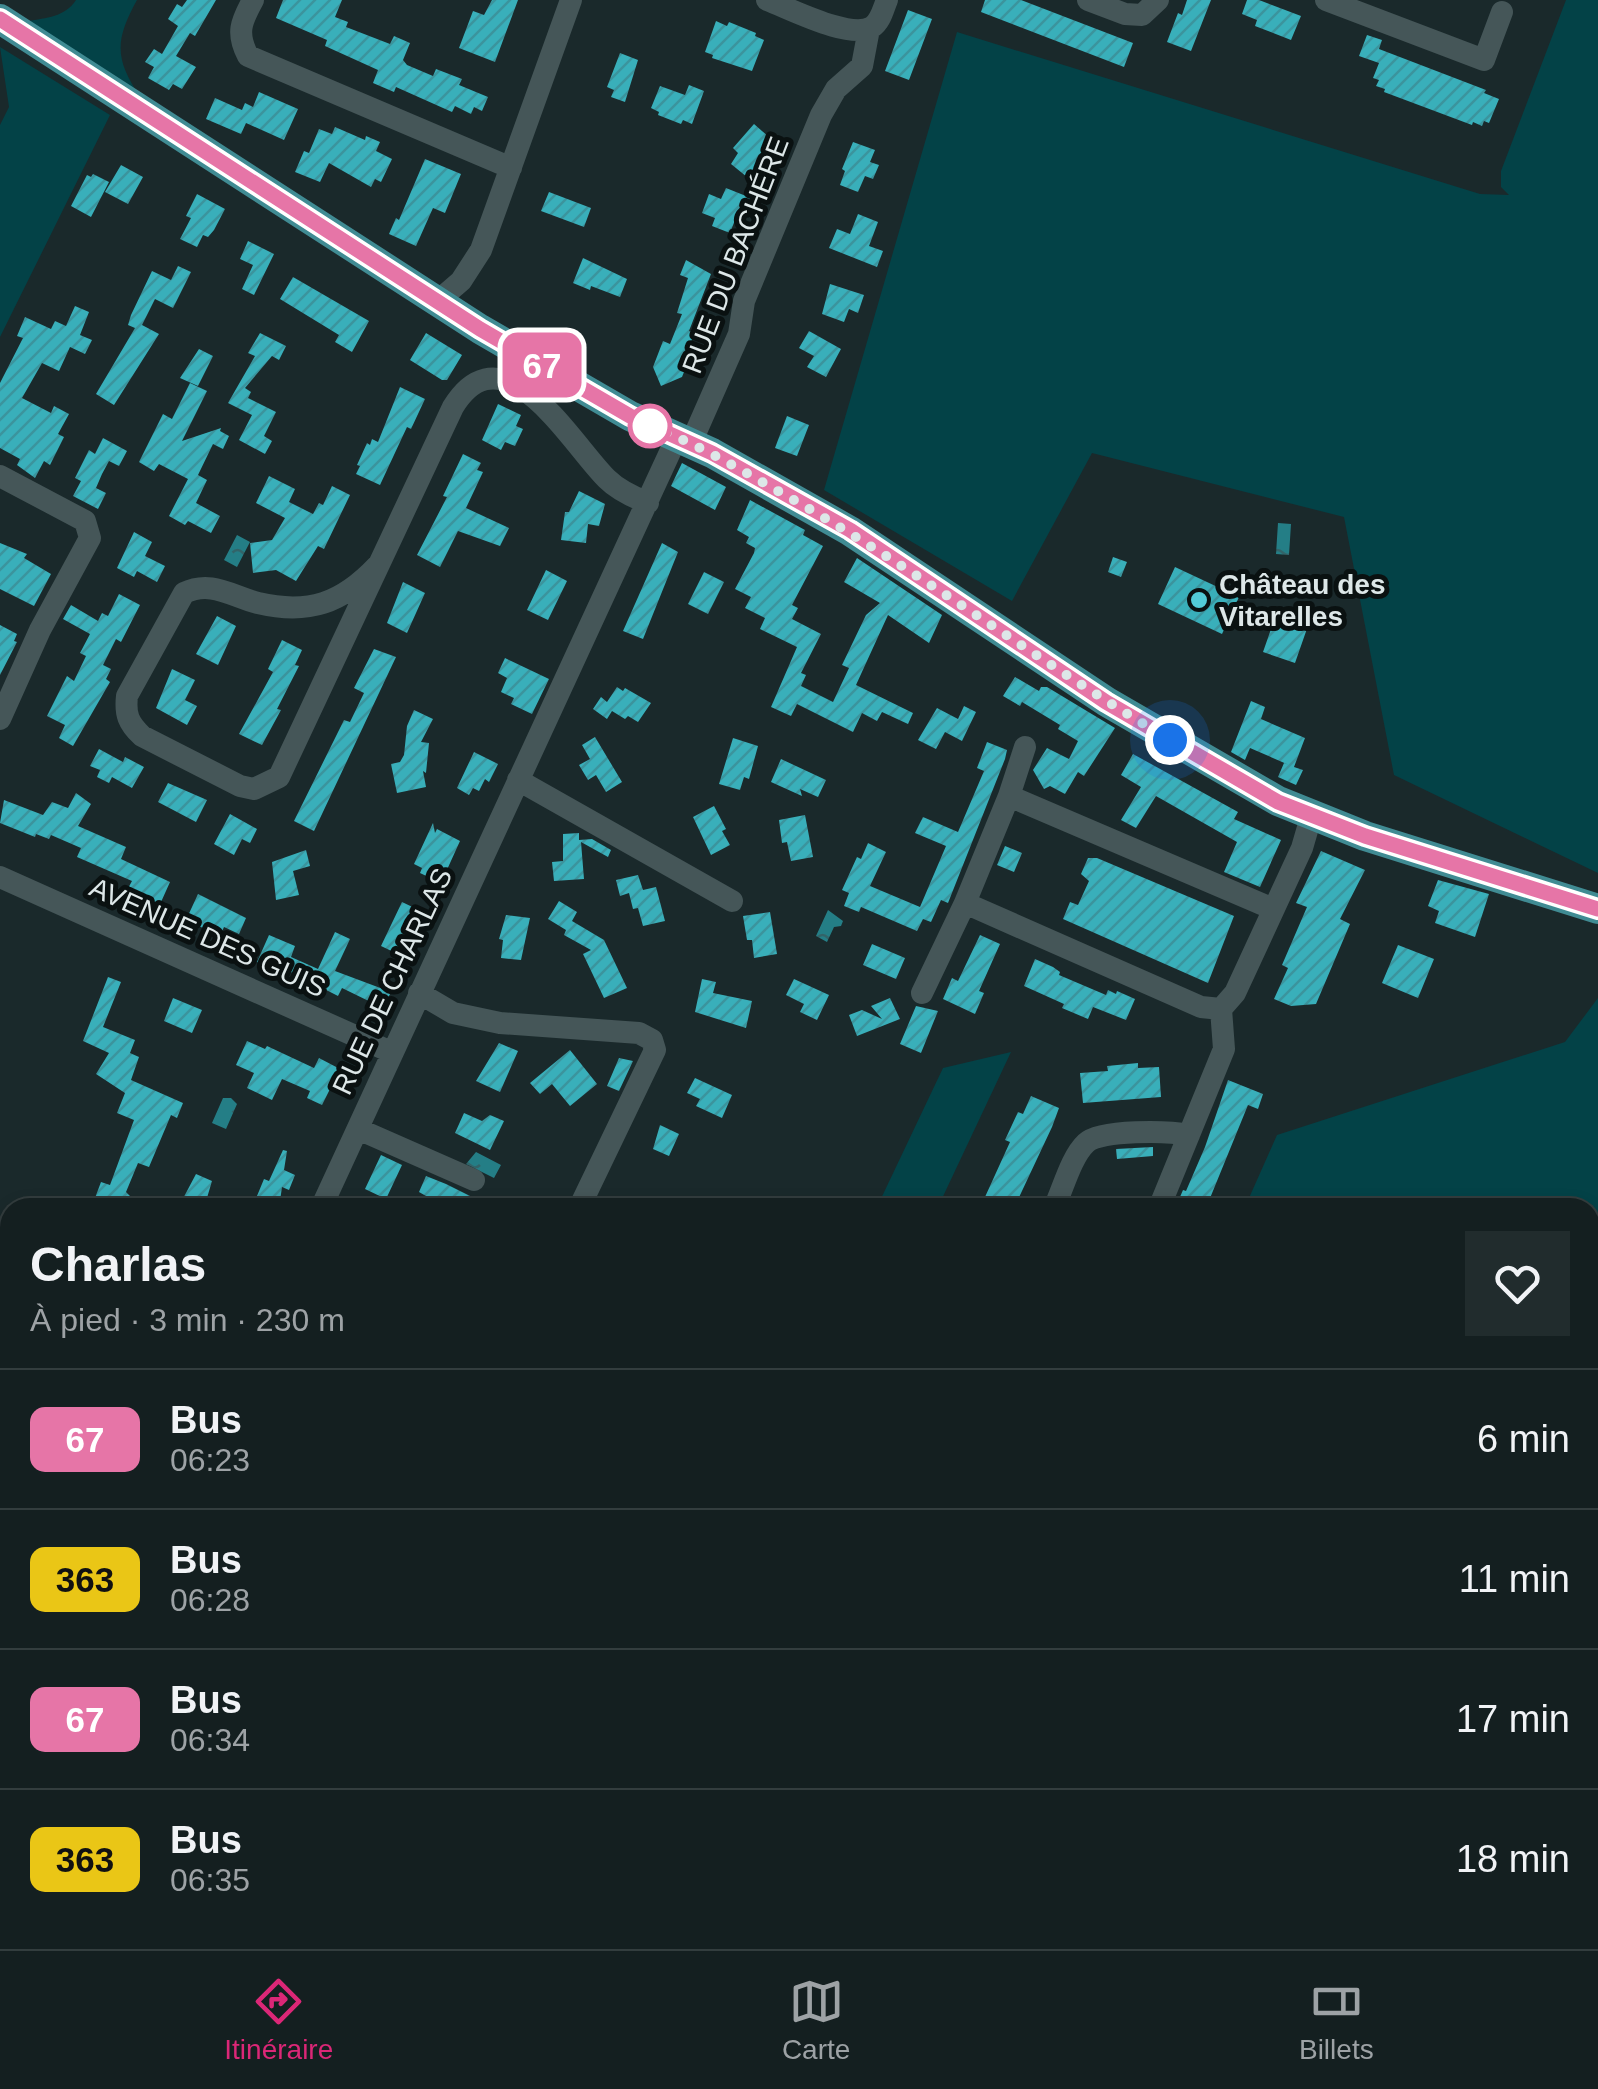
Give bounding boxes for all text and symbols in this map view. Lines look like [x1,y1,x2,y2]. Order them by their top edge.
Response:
street label: RUE DU BACHÉRE [676,133,795,378]
line badge: 67 [497,332,587,398]
text: 67 [523,346,561,385]
unlabelled marker [629,405,671,447]
place label: Château des Vitarelles [1219,569,1386,632]
marker: Château des Vitarelles [1188,589,1210,611]
your location [1145,715,1195,765]
street label: RUE DE CHARLAS [326,863,458,1099]
street label: AVENUE DES GUIS [85,872,330,1003]
button: heart [1465,1231,1570,1336]
text: Charlas [30,1238,206,1291]
text: À pied · 3 min · 230 m [30,1302,345,1338]
text: Bus [170,1399,242,1441]
text: 6 min [1477,1418,1570,1460]
text: 67 [66,1420,104,1459]
text: 06:23 [170,1442,250,1478]
text: Bus [170,1539,242,1581]
text: 11 min [1459,1558,1570,1600]
text: 363 [56,1560,114,1599]
text: 06:28 [170,1582,250,1618]
text: Bus [170,1679,242,1721]
text: 17 min [1456,1698,1570,1740]
text: 67 [66,1700,104,1739]
text: 06:34 [170,1722,250,1758]
text: Bus [170,1819,242,1861]
text: 18 min [1456,1838,1570,1880]
text: 363 [56,1840,114,1879]
text: 06:35 [170,1862,250,1898]
tab: Itinéraire [224,1974,333,2066]
tab: Carte [782,1974,850,2066]
tab: Billets [1299,1974,1374,2066]

